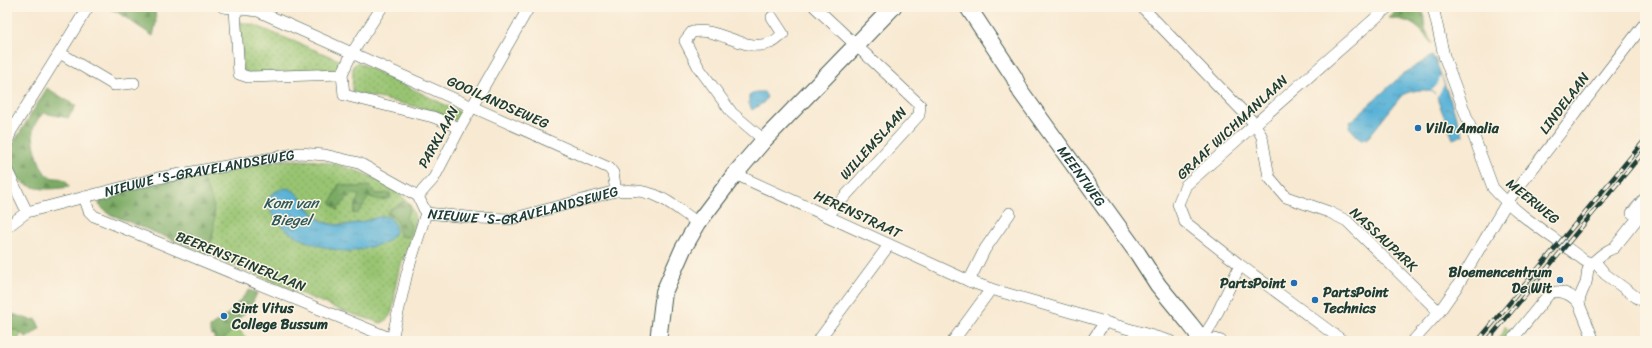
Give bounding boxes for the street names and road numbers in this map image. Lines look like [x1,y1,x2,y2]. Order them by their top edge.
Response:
street label: LINDELAAN [1533,67,1596,140]
street label: GRAAF WICHMANLAAN [1171,68,1294,186]
street label: GOOILANDSEWEG [443,69,553,136]
street label: PARKLAAN [411,101,466,173]
street label: WILLEMSLAAN [833,101,914,186]
street label: MEENTWEG [1050,140,1112,213]
street label: NIEUWE 'S-GRAVELANDSEWEG [101,142,297,204]
street label: MEERWEG [1500,172,1565,231]
street label: NIEUWE 'S-GRAVELANDSEWEG [427,179,622,232]
street label: HERENSTRAAT [810,183,907,246]
street label: NASSAUPARK [1344,201,1424,278]
street label: BEERENSTEINERLAAN [172,224,310,299]

